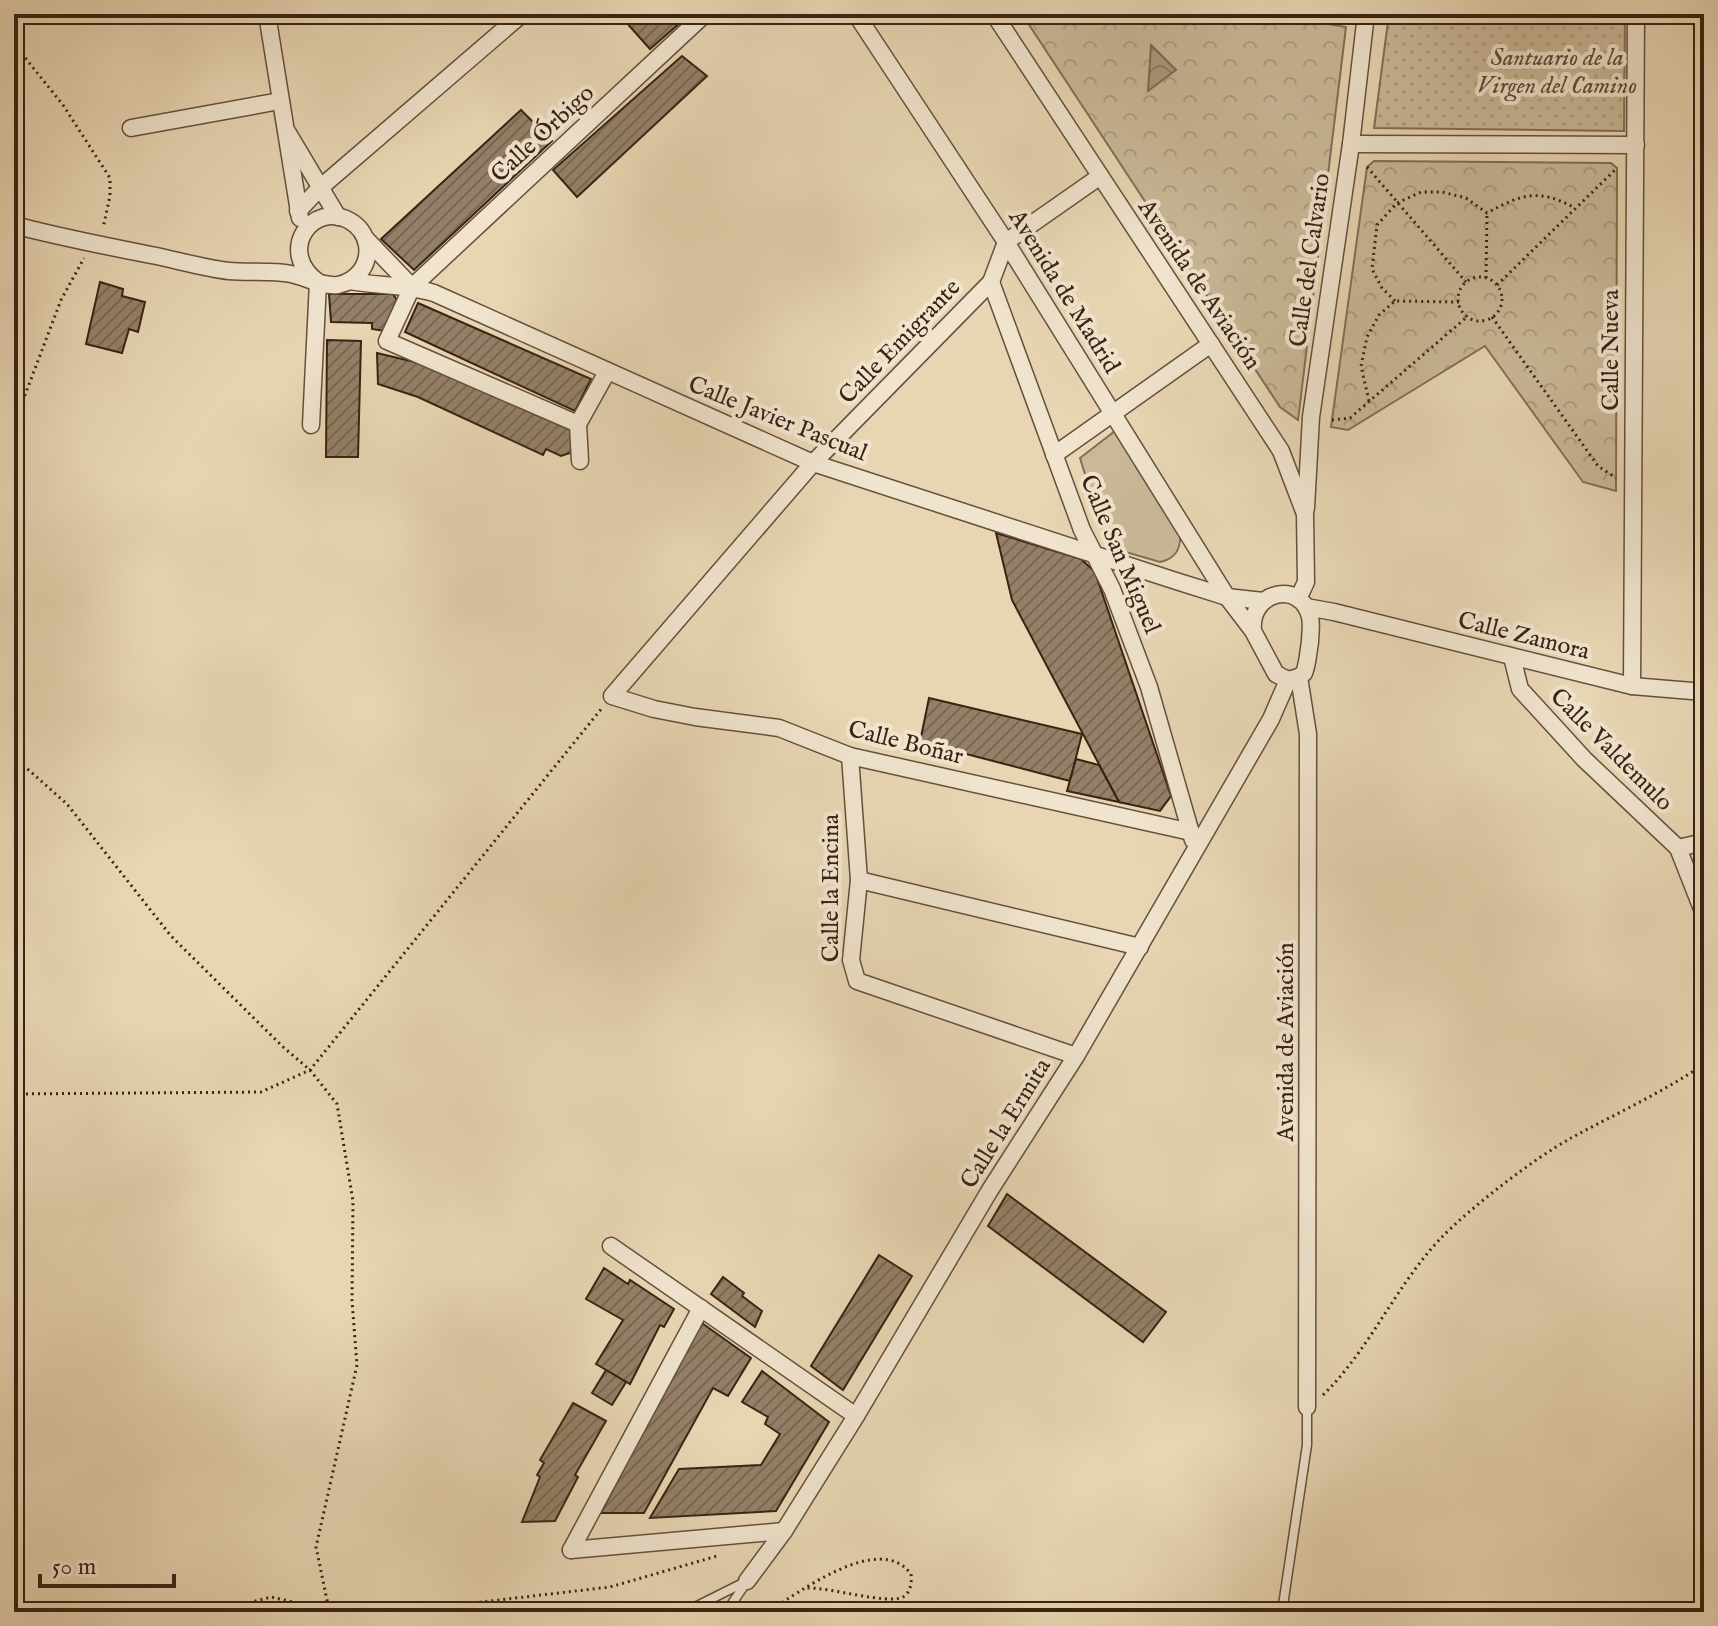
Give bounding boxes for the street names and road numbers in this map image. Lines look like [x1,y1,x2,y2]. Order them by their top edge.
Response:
street label: Calle Órbigo [485,78,601,190]
street label: Calle del Calvario [1283,171,1338,349]
street label: Avenida de Aviación [1130,193,1267,376]
street label: Avenida de Madrid [1000,203,1127,380]
street label: Calle Emigrante [832,273,968,411]
street label: Calle Nueva [1596,289,1627,411]
street label: Calle Javier Pascual [683,369,872,470]
street label: Calle San Miguel [1072,470,1167,639]
street label: Calle Zamora [1455,605,1593,668]
street label: Calle Valdemulo [1543,682,1679,818]
street label: Calle Boñar [845,714,967,773]
street label: Calle la Encina [816,813,847,962]
street label: Avenida de Aviación [1271,942,1302,1143]
street label: Calle la Ermita [954,1052,1059,1195]

